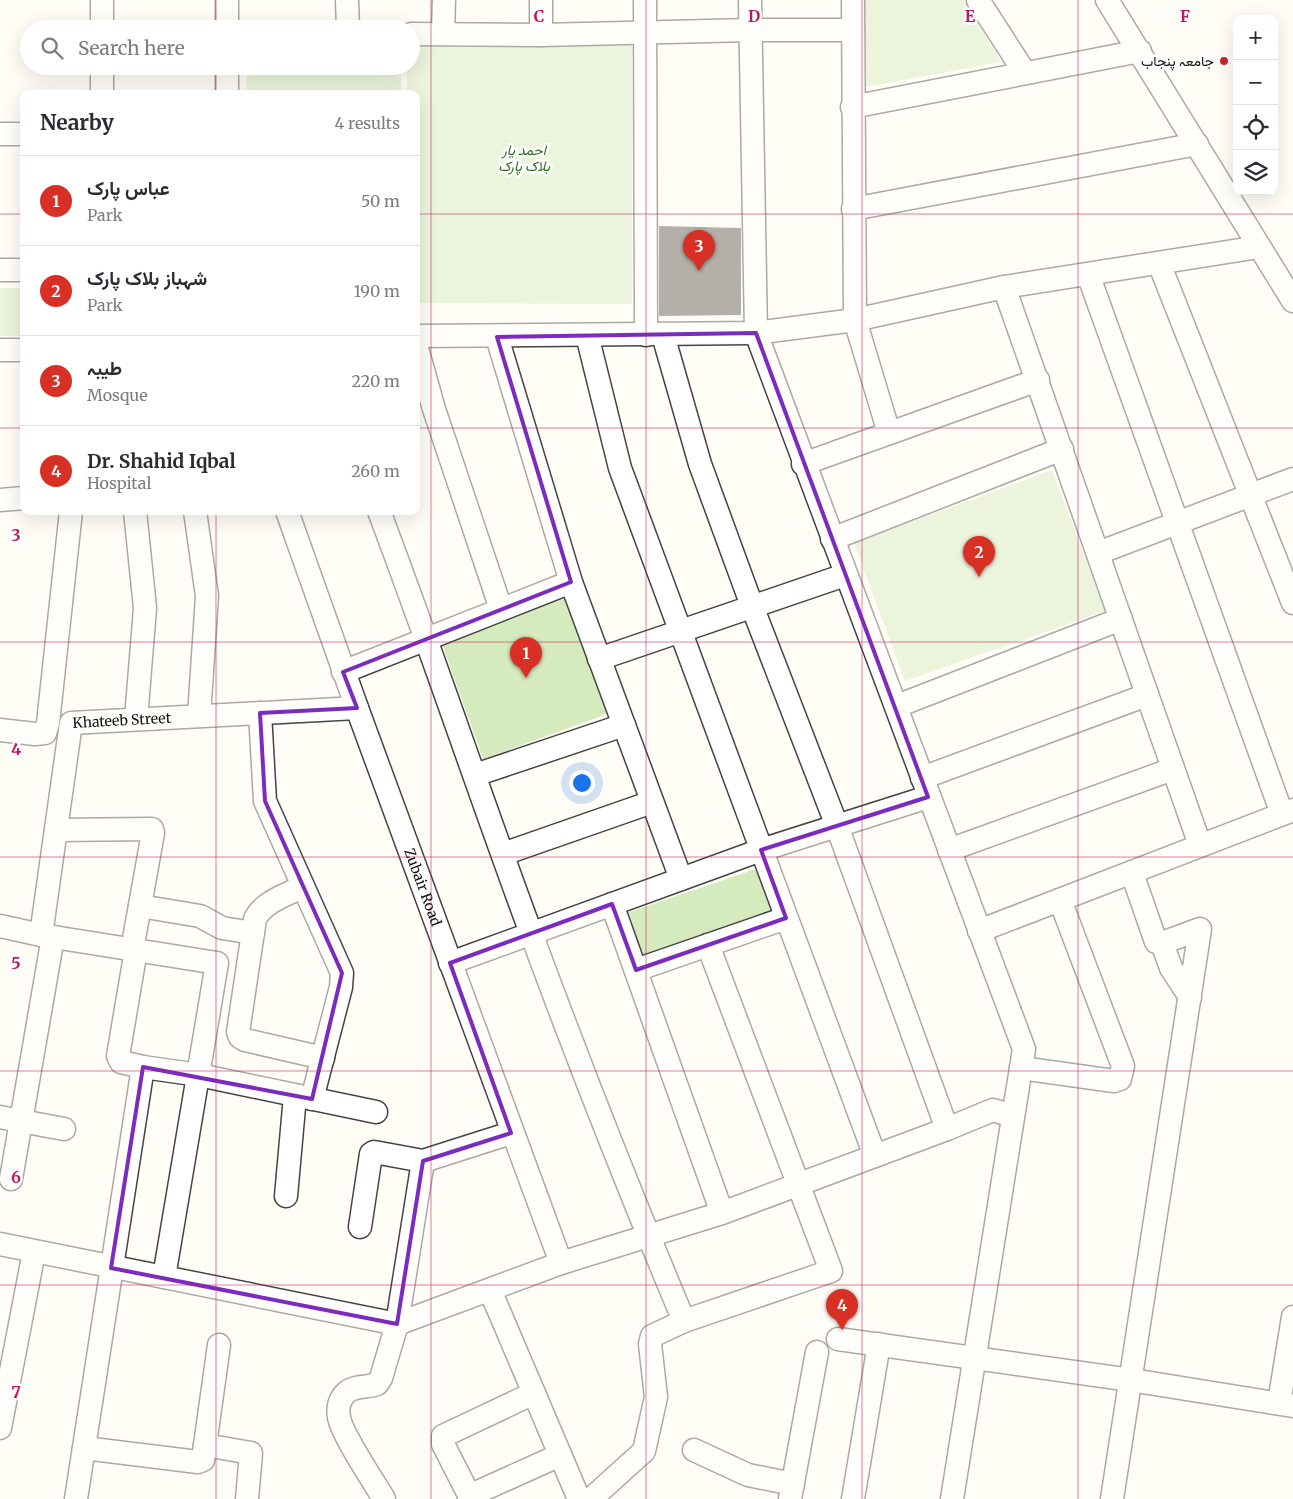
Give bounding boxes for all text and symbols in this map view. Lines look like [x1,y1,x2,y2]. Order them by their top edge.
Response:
text: C [534,6,544,26]
text: D [748,6,760,26]
text: E [965,6,976,26]
text: F [1180,6,1190,26]
map controls [1233,15,1278,195]
button: + [1233,15,1278,60]
search box [20,20,420,75]
icon: search [38,34,66,62]
text: Search here [78,36,185,60]
place label: جامعہ پنجاب [1141,52,1214,71]
marker: جامعہ پنجاب [1218,55,1230,67]
button: − [1233,60,1278,105]
button: locate [1233,105,1278,150]
text: Nearby [40,109,114,136]
text: 4 results [334,113,400,133]
park label: احمد یار بلاک پارک [498,141,551,176]
button: layers [1233,150,1278,195]
text: عباس پارک [87,176,170,200]
text: 1 [52,191,60,211]
text: 50 m [361,191,400,211]
text: Park [87,205,123,225]
pin: 3 [683,230,715,271]
text: شہباز بلاک پارک [87,266,207,290]
text: 2 [51,281,61,301]
text: 190 m [354,281,400,301]
text: Park [87,295,123,315]
text: طیبہ [87,356,122,380]
text: 3 [51,371,61,391]
text: 220 m [352,371,400,391]
text: Mosque [87,385,148,405]
text: Dr. Shahid Iqbal [87,449,236,473]
text: 4 [51,461,61,481]
text: 260 m [351,461,400,481]
text: Hospital [87,473,151,493]
text: 3 [11,525,21,545]
pin: 2 [963,536,995,577]
pin: 1 [510,637,542,678]
street label: Khateeb Street [72,709,172,732]
text: 4 [11,739,21,759]
your location [569,770,595,796]
street label: Zubair Road [400,846,446,929]
text: 5 [11,953,21,973]
text: 6 [11,1167,21,1187]
pin: 4 [826,1289,858,1330]
text: 7 [11,1382,21,1402]

